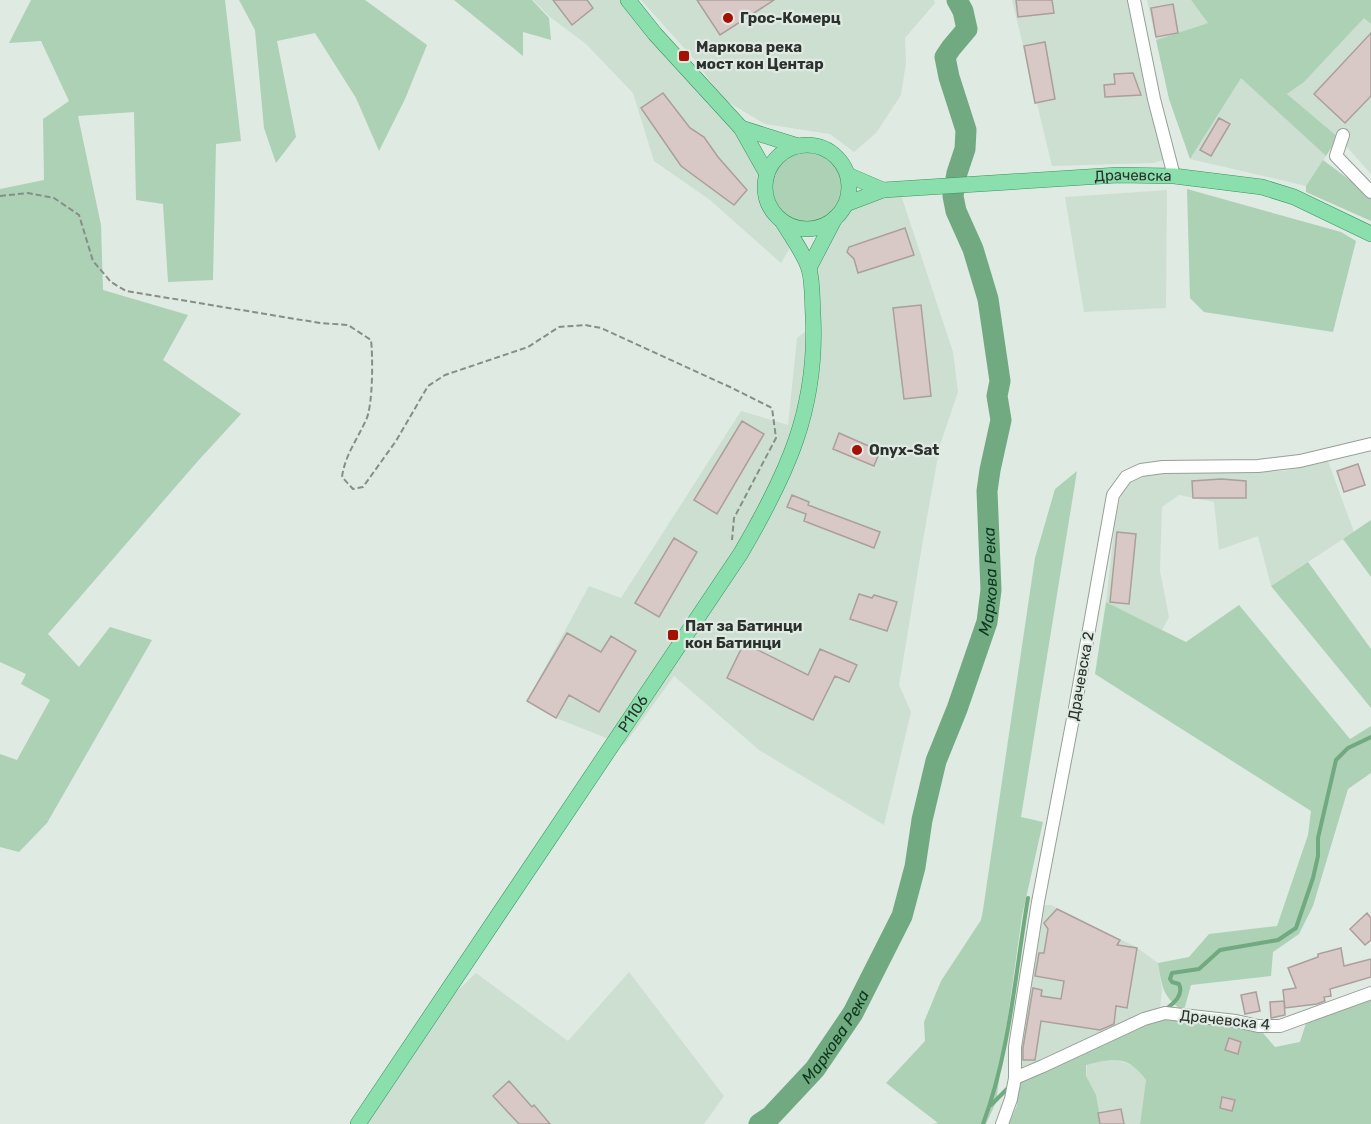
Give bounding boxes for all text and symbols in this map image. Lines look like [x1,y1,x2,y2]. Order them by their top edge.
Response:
place label: Грос-Комерц [740,9,841,27]
marker: Грос-Комерц [721,11,735,25]
place label: Маркова река мост кон Центар [696,38,824,73]
marker: Маркова река мост кон Центар [677,49,691,63]
street label: Драчевска [1094,166,1172,185]
place label: Onyx-Sat [869,441,939,459]
marker: Onyx-Sat [850,443,864,457]
water label: Маркова Река [974,527,1001,638]
place label: Пат за Батинци кон Батинци [685,617,802,652]
marker: Пат за Батинци кон Батинци [666,628,680,642]
street label: Драчевска 2 [1064,630,1098,722]
street label: P1106 [614,692,652,736]
water label: Маркова Река [797,987,873,1087]
street label: Драчевска 4 [1179,1006,1271,1034]

